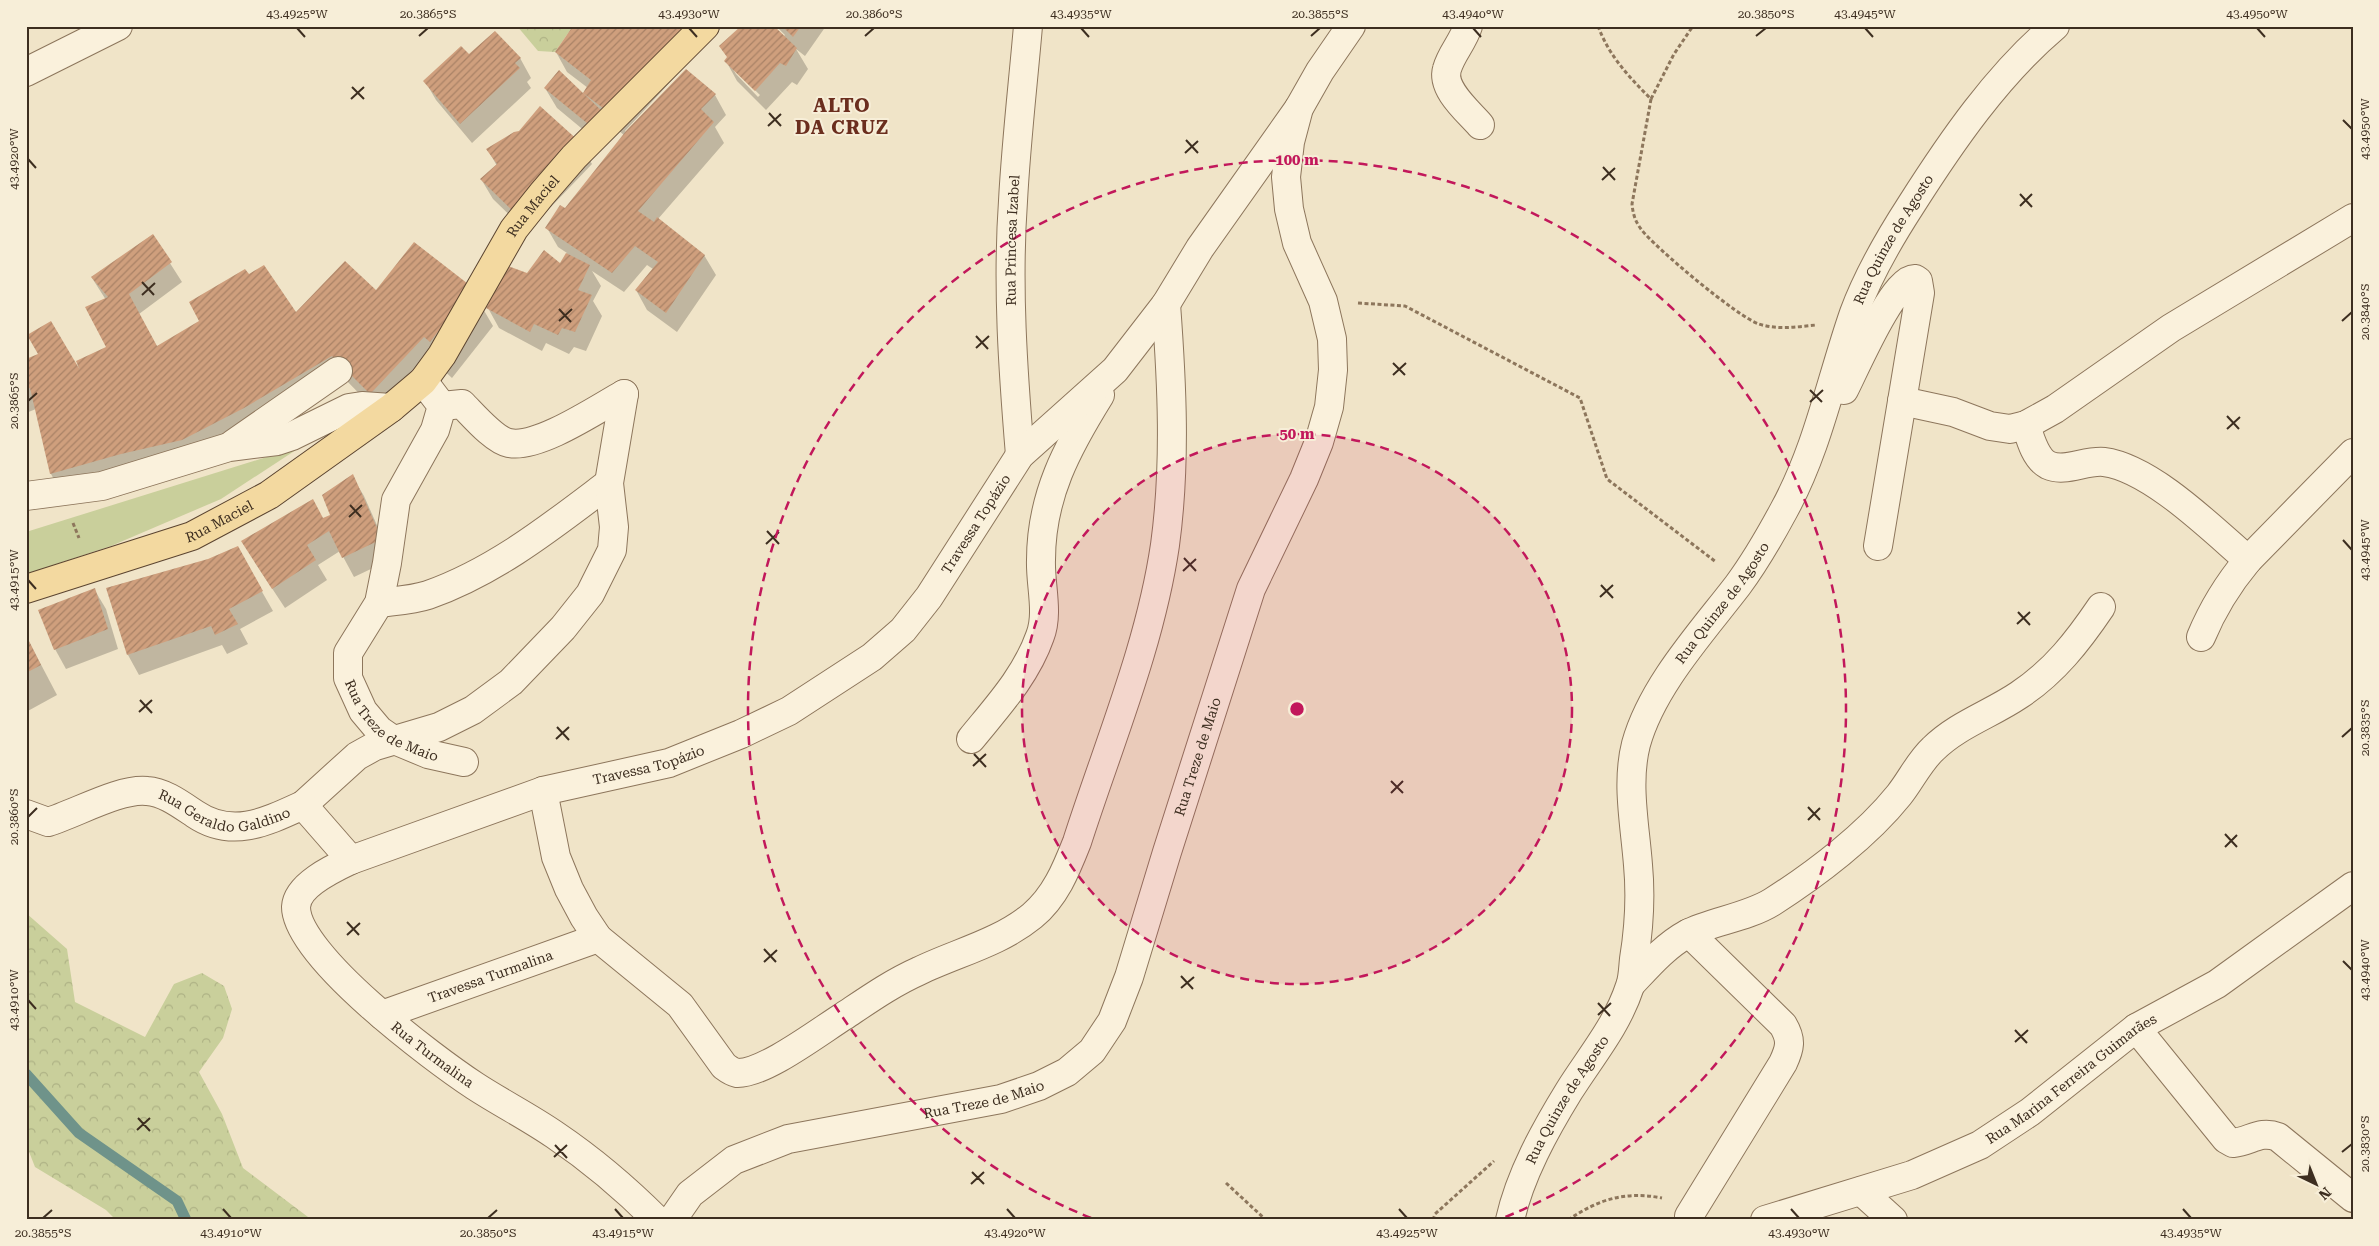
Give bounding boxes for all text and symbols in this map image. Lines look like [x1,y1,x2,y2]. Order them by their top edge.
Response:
text: 43.4925°W [266,7,329,21]
text: 20.3865°S [400,7,456,21]
text: 43.4930°W [658,7,721,21]
text: 20.3860°S [846,7,902,21]
text: 43.4935°W [1050,7,1113,21]
text: 20.3855°S [1292,7,1348,21]
text: 43.4940°W [1442,7,1505,21]
text: 20.3850°S [1738,7,1794,21]
text: 43.4945°W [1834,7,1897,21]
text: 43.4950°W [2226,7,2289,21]
district label: ALTO DA CRUZ [795,94,889,139]
text: 43.4950°W [2358,97,2372,160]
text: 43.4920°W [7,127,21,190]
text: 100 m [1275,151,1319,169]
street label: Rua Quinze de Agosto [1850,171,1937,307]
street label: Rua Maciel [503,172,563,240]
street label: Rua Princesa Izabel [1003,174,1023,306]
text: 20.3840°S [2358,284,2372,340]
text: 20.3865°S [7,373,21,429]
text: 50 m [1279,425,1315,443]
street label: Travessa Topázio [938,471,1014,577]
street label: Rua Maciel [184,497,256,546]
text: 43.4945°W [2358,518,2372,581]
street label: Rua Quinze de Agosto [1672,539,1772,667]
text: 43.4915°W [7,548,21,611]
street label: Rua Treze de Maio [342,677,440,764]
street label: Rua Treze de Maio [1171,695,1224,818]
centre of rings [1288,700,1306,718]
text: 20.3835°S [2358,700,2372,756]
street label: Travessa Topázio [591,742,707,788]
street label: Rua Geraldo Galdino [156,786,293,835]
text: 20.3860°S [7,789,21,845]
text: 43.4940°W [2358,938,2372,1001]
street label: Travessa Turmalina [426,947,555,1006]
text: 43.4910°W [7,968,21,1031]
street label: Rua Marina Ferreira Guimarães [1983,1010,2160,1147]
street label: Rua Turmalina [388,1018,477,1091]
street label: Rua Quinze de Agosto [1522,1032,1612,1166]
street label: Rua Treze de Maio [922,1077,1047,1121]
text: 20.3830°S [2358,1116,2372,1172]
north arrow [2292,1158,2342,1208]
text: N [2315,1184,2334,1203]
text: 20.3855°S [15,1226,71,1240]
text: 43.4910°W [200,1226,263,1240]
text: 20.3850°S [460,1226,516,1240]
text: 43.4915°W [592,1226,655,1240]
text: 43.4920°W [984,1226,1047,1240]
text: 43.4925°W [1376,1226,1439,1240]
text: 43.4930°W [1768,1226,1831,1240]
text: 43.4935°W [2160,1226,2223,1240]

